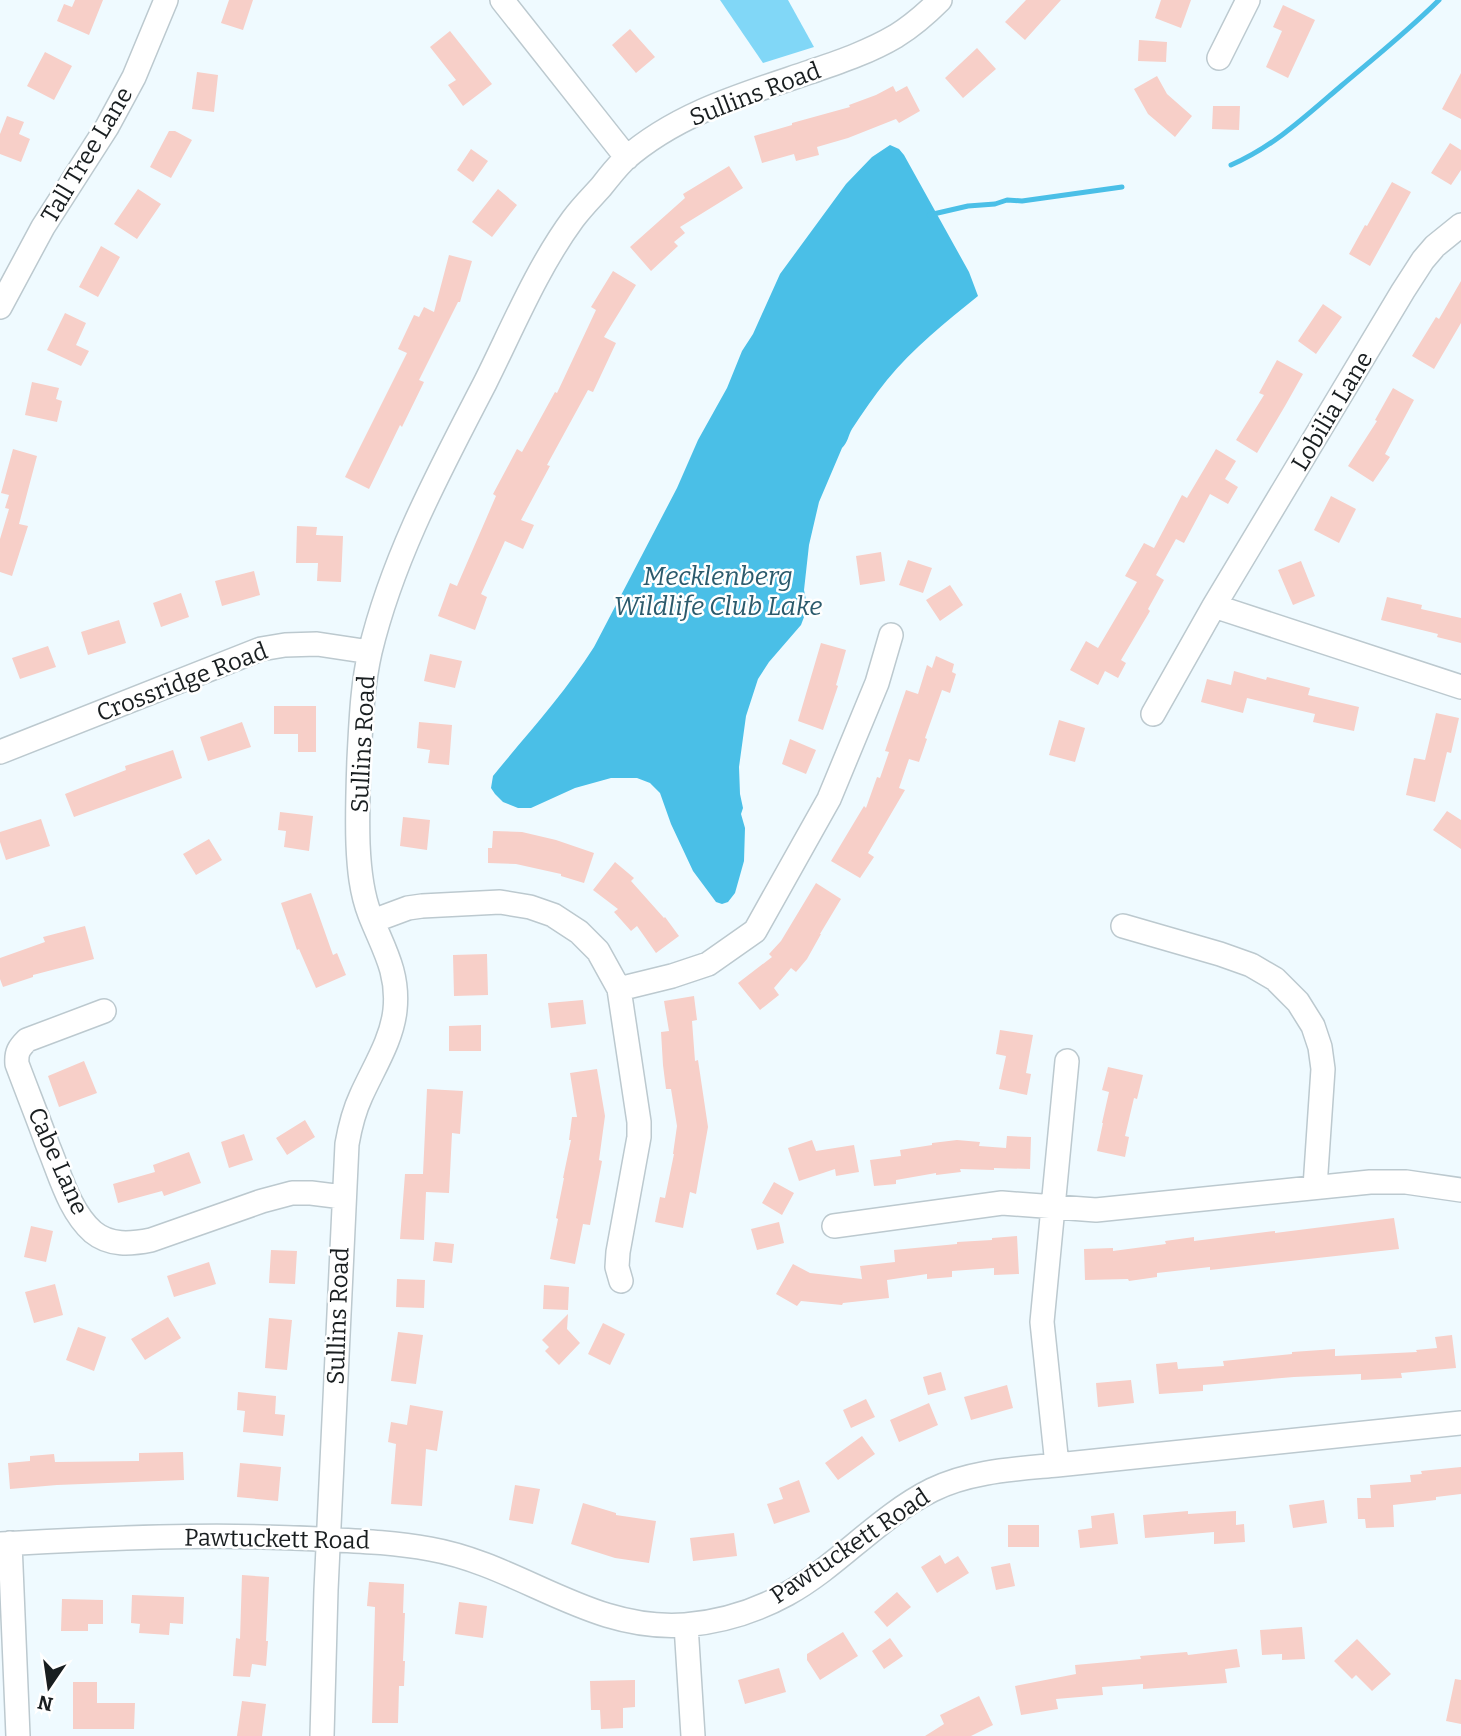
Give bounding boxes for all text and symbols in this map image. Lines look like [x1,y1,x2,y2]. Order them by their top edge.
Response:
street label: Sullins Road [686,56,824,132]
street label: Tall Tree Lane [35,82,139,228]
street label: Lobilia Lane [1286,346,1378,476]
water label: Mecklenberg Wildlife Club Lake [614,561,822,622]
street label: Crossridge Road [93,637,271,727]
street label: Sullins Road [345,674,381,814]
street label: Cabe Lane [22,1103,94,1219]
street label: Sullins Road [322,1247,354,1385]
street label: Pawtuckett Road [765,1482,935,1610]
street label: Pawtuckett Road [184,1523,370,1555]
north arrow [14,1652,84,1722]
text: N [35,1690,55,1716]

